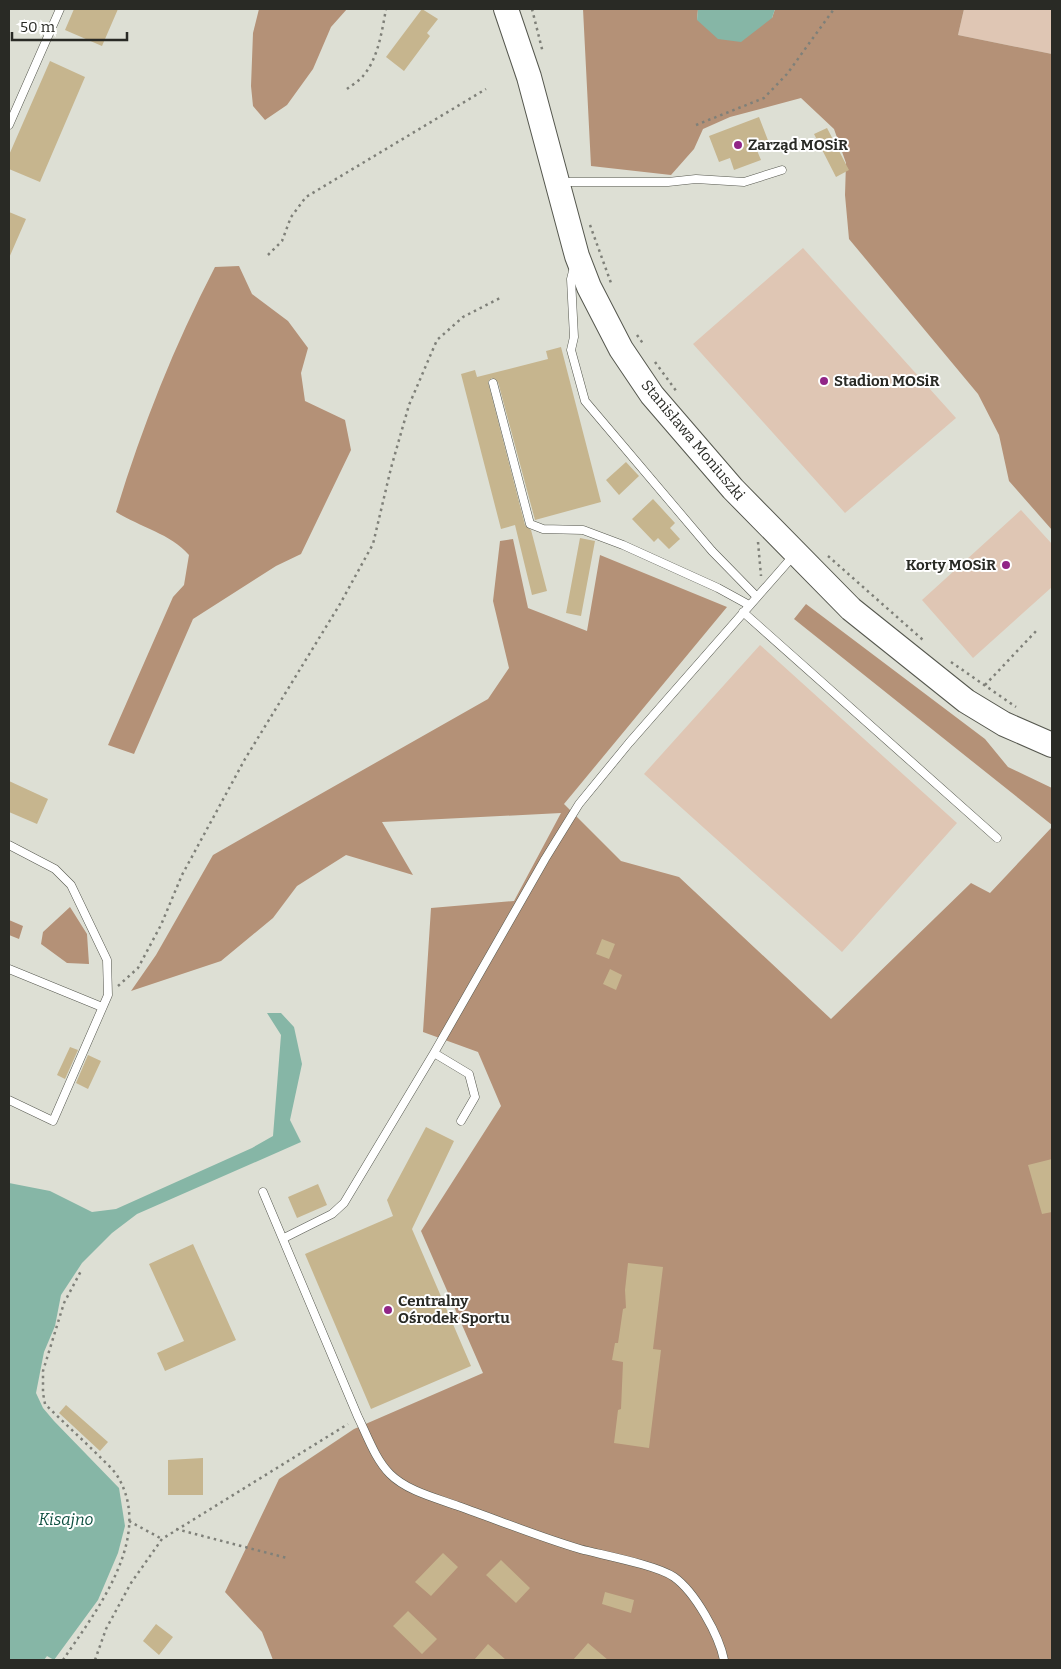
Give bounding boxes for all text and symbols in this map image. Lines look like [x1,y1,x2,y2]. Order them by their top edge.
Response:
scale bar [12,10,128,42]
text: 50 m [20,18,56,36]
place label: Zarząd MOSiR [748,136,848,154]
marker: Zarząd MOSiR [732,139,744,151]
place label: Stadion MOSiR [834,372,939,390]
marker: Stadion MOSiR [818,375,830,387]
street label: Stanisława Moniuszki [637,376,749,504]
place label: Korty MOSiR [906,556,996,574]
marker: Korty MOSiR [1000,559,1012,571]
place label: Centralny Ośrodek Sportu [398,1292,510,1327]
marker: Centralny Ośrodek Sportu [382,1304,394,1316]
water label: Kisajno [38,1510,94,1529]

